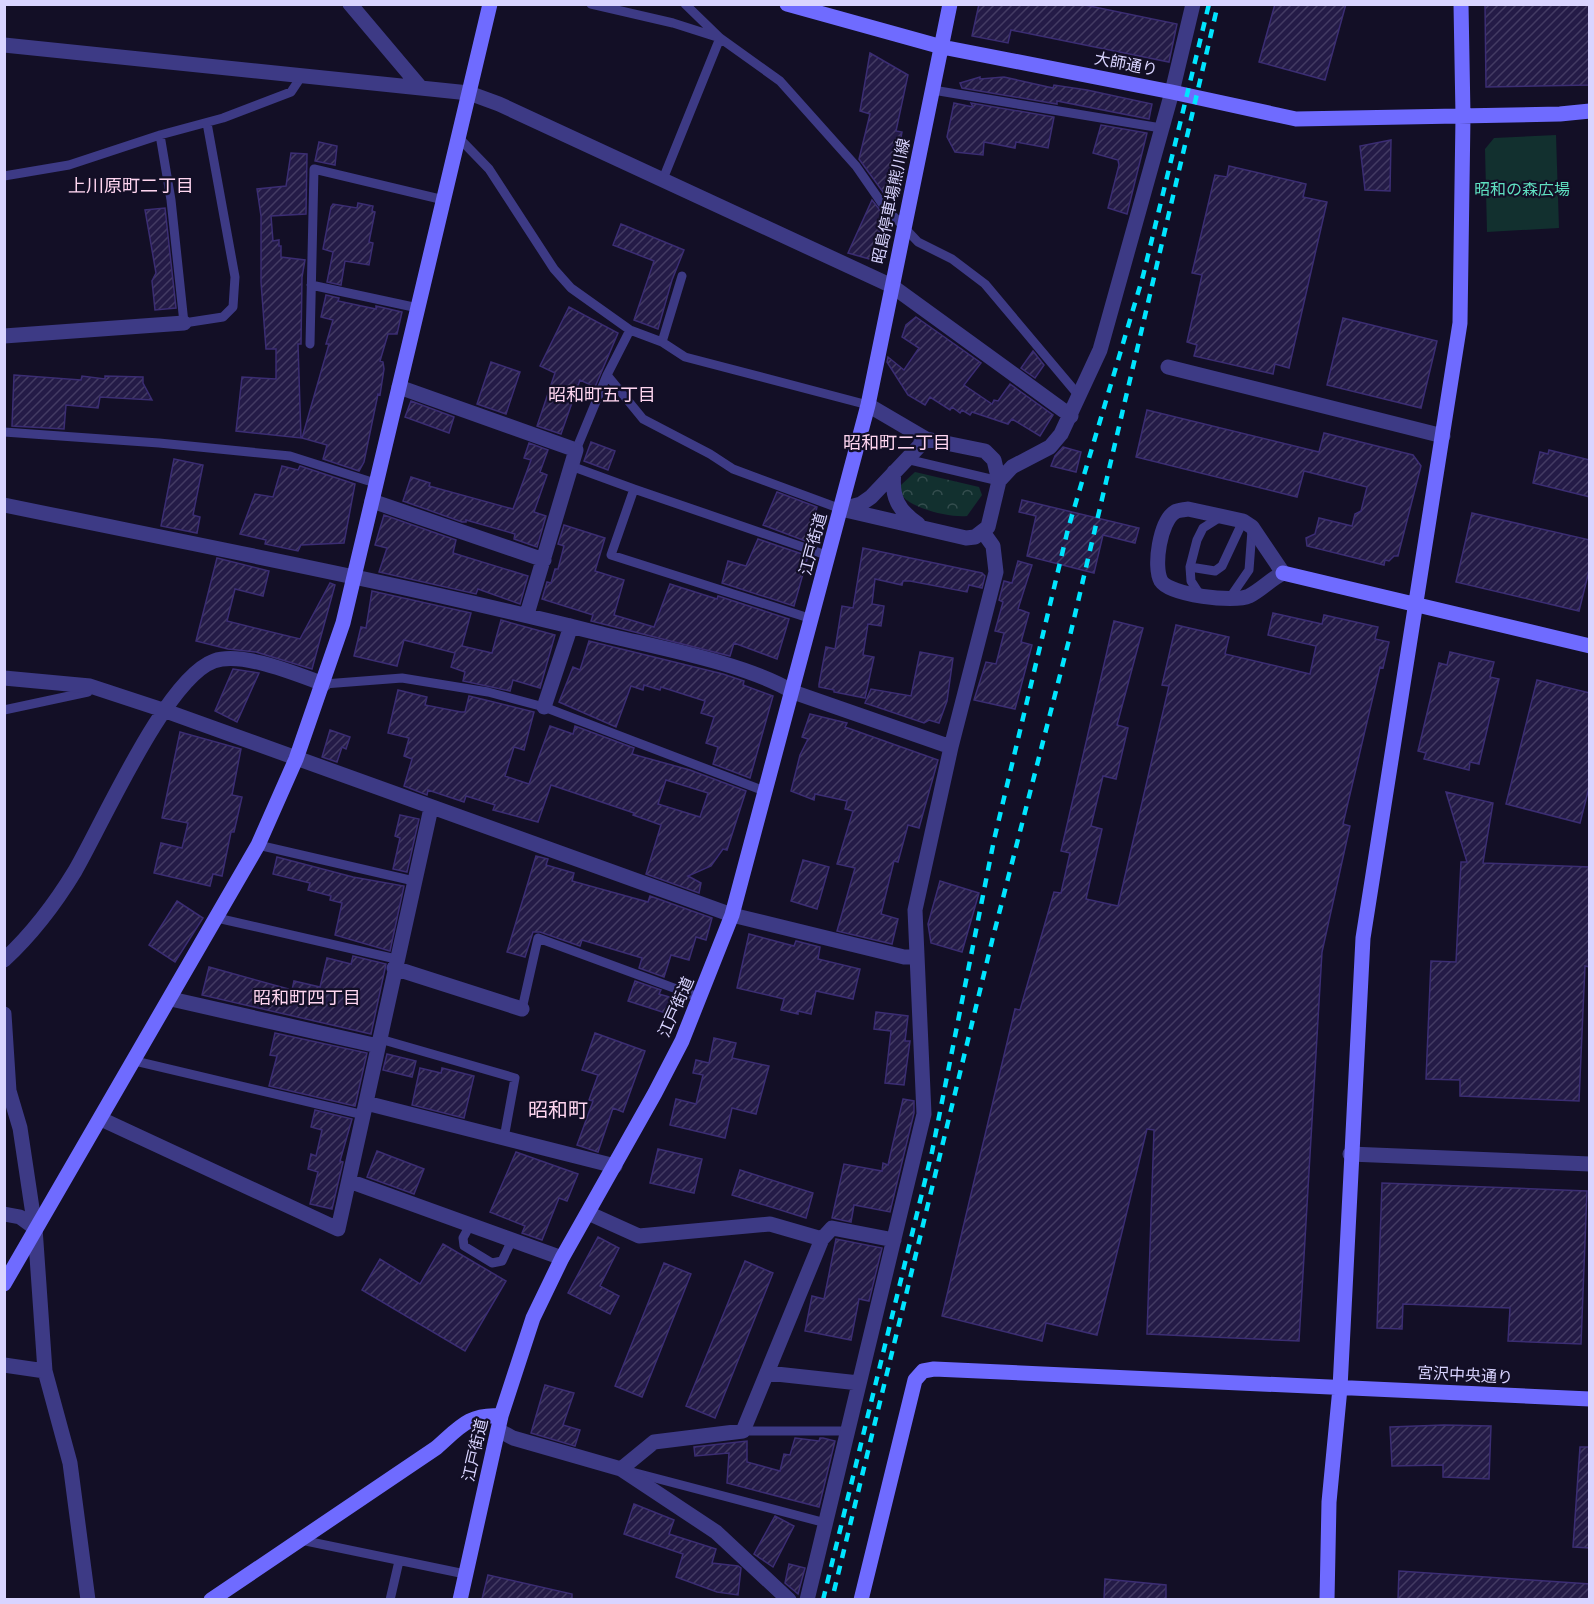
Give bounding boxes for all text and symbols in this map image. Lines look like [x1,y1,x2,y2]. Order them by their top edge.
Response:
street label: 大師通り [1093,49,1159,79]
street label: 昭島停車場熊川線 [868,136,914,266]
district label: 上川原町二丁目 [68,175,194,197]
park label: 昭和の森広場 [1474,180,1570,199]
district label: 昭和町五丁目 [548,384,656,406]
district label: 昭和町二丁目 [843,432,951,454]
street label: 江戸街道 [796,511,830,577]
street label: 江戸街道 [654,974,698,1040]
district label: 昭和町四丁目 [253,987,361,1009]
district label: 昭和町 [528,1098,588,1122]
street label: 宮沢中央通り [1417,1363,1513,1387]
street label: 江戸街道 [459,1417,491,1483]

